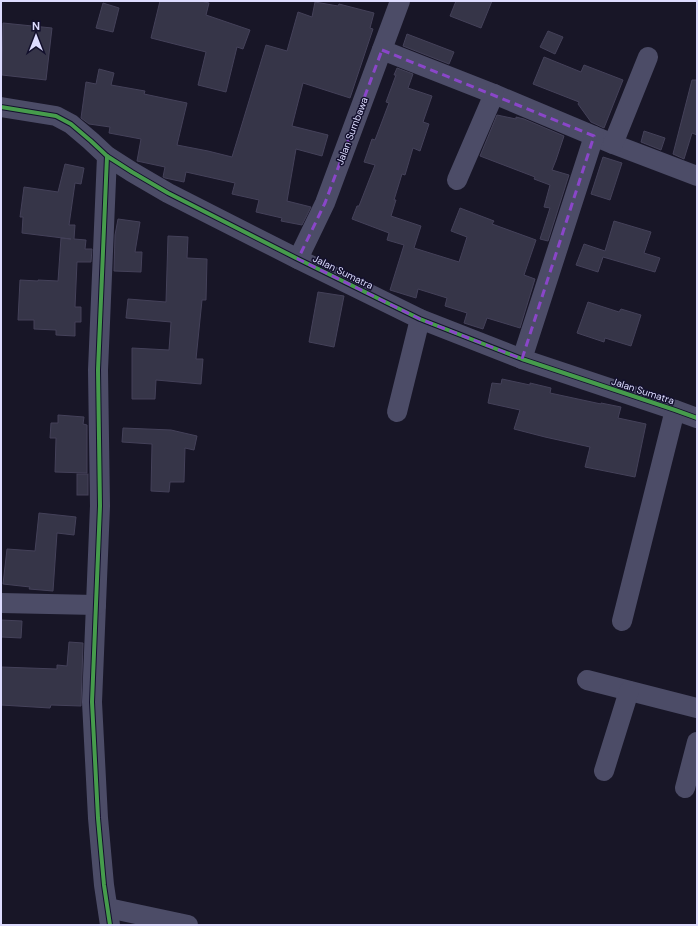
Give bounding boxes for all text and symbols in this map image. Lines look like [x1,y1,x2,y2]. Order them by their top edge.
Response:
north arrow [16,16,56,56]
text: N [32,19,40,33]
street label: Jalan Sumbawa [333,95,371,167]
street label: Jalan Sumatra [311,252,375,292]
street label: Jalan Sumatra [610,375,676,407]

